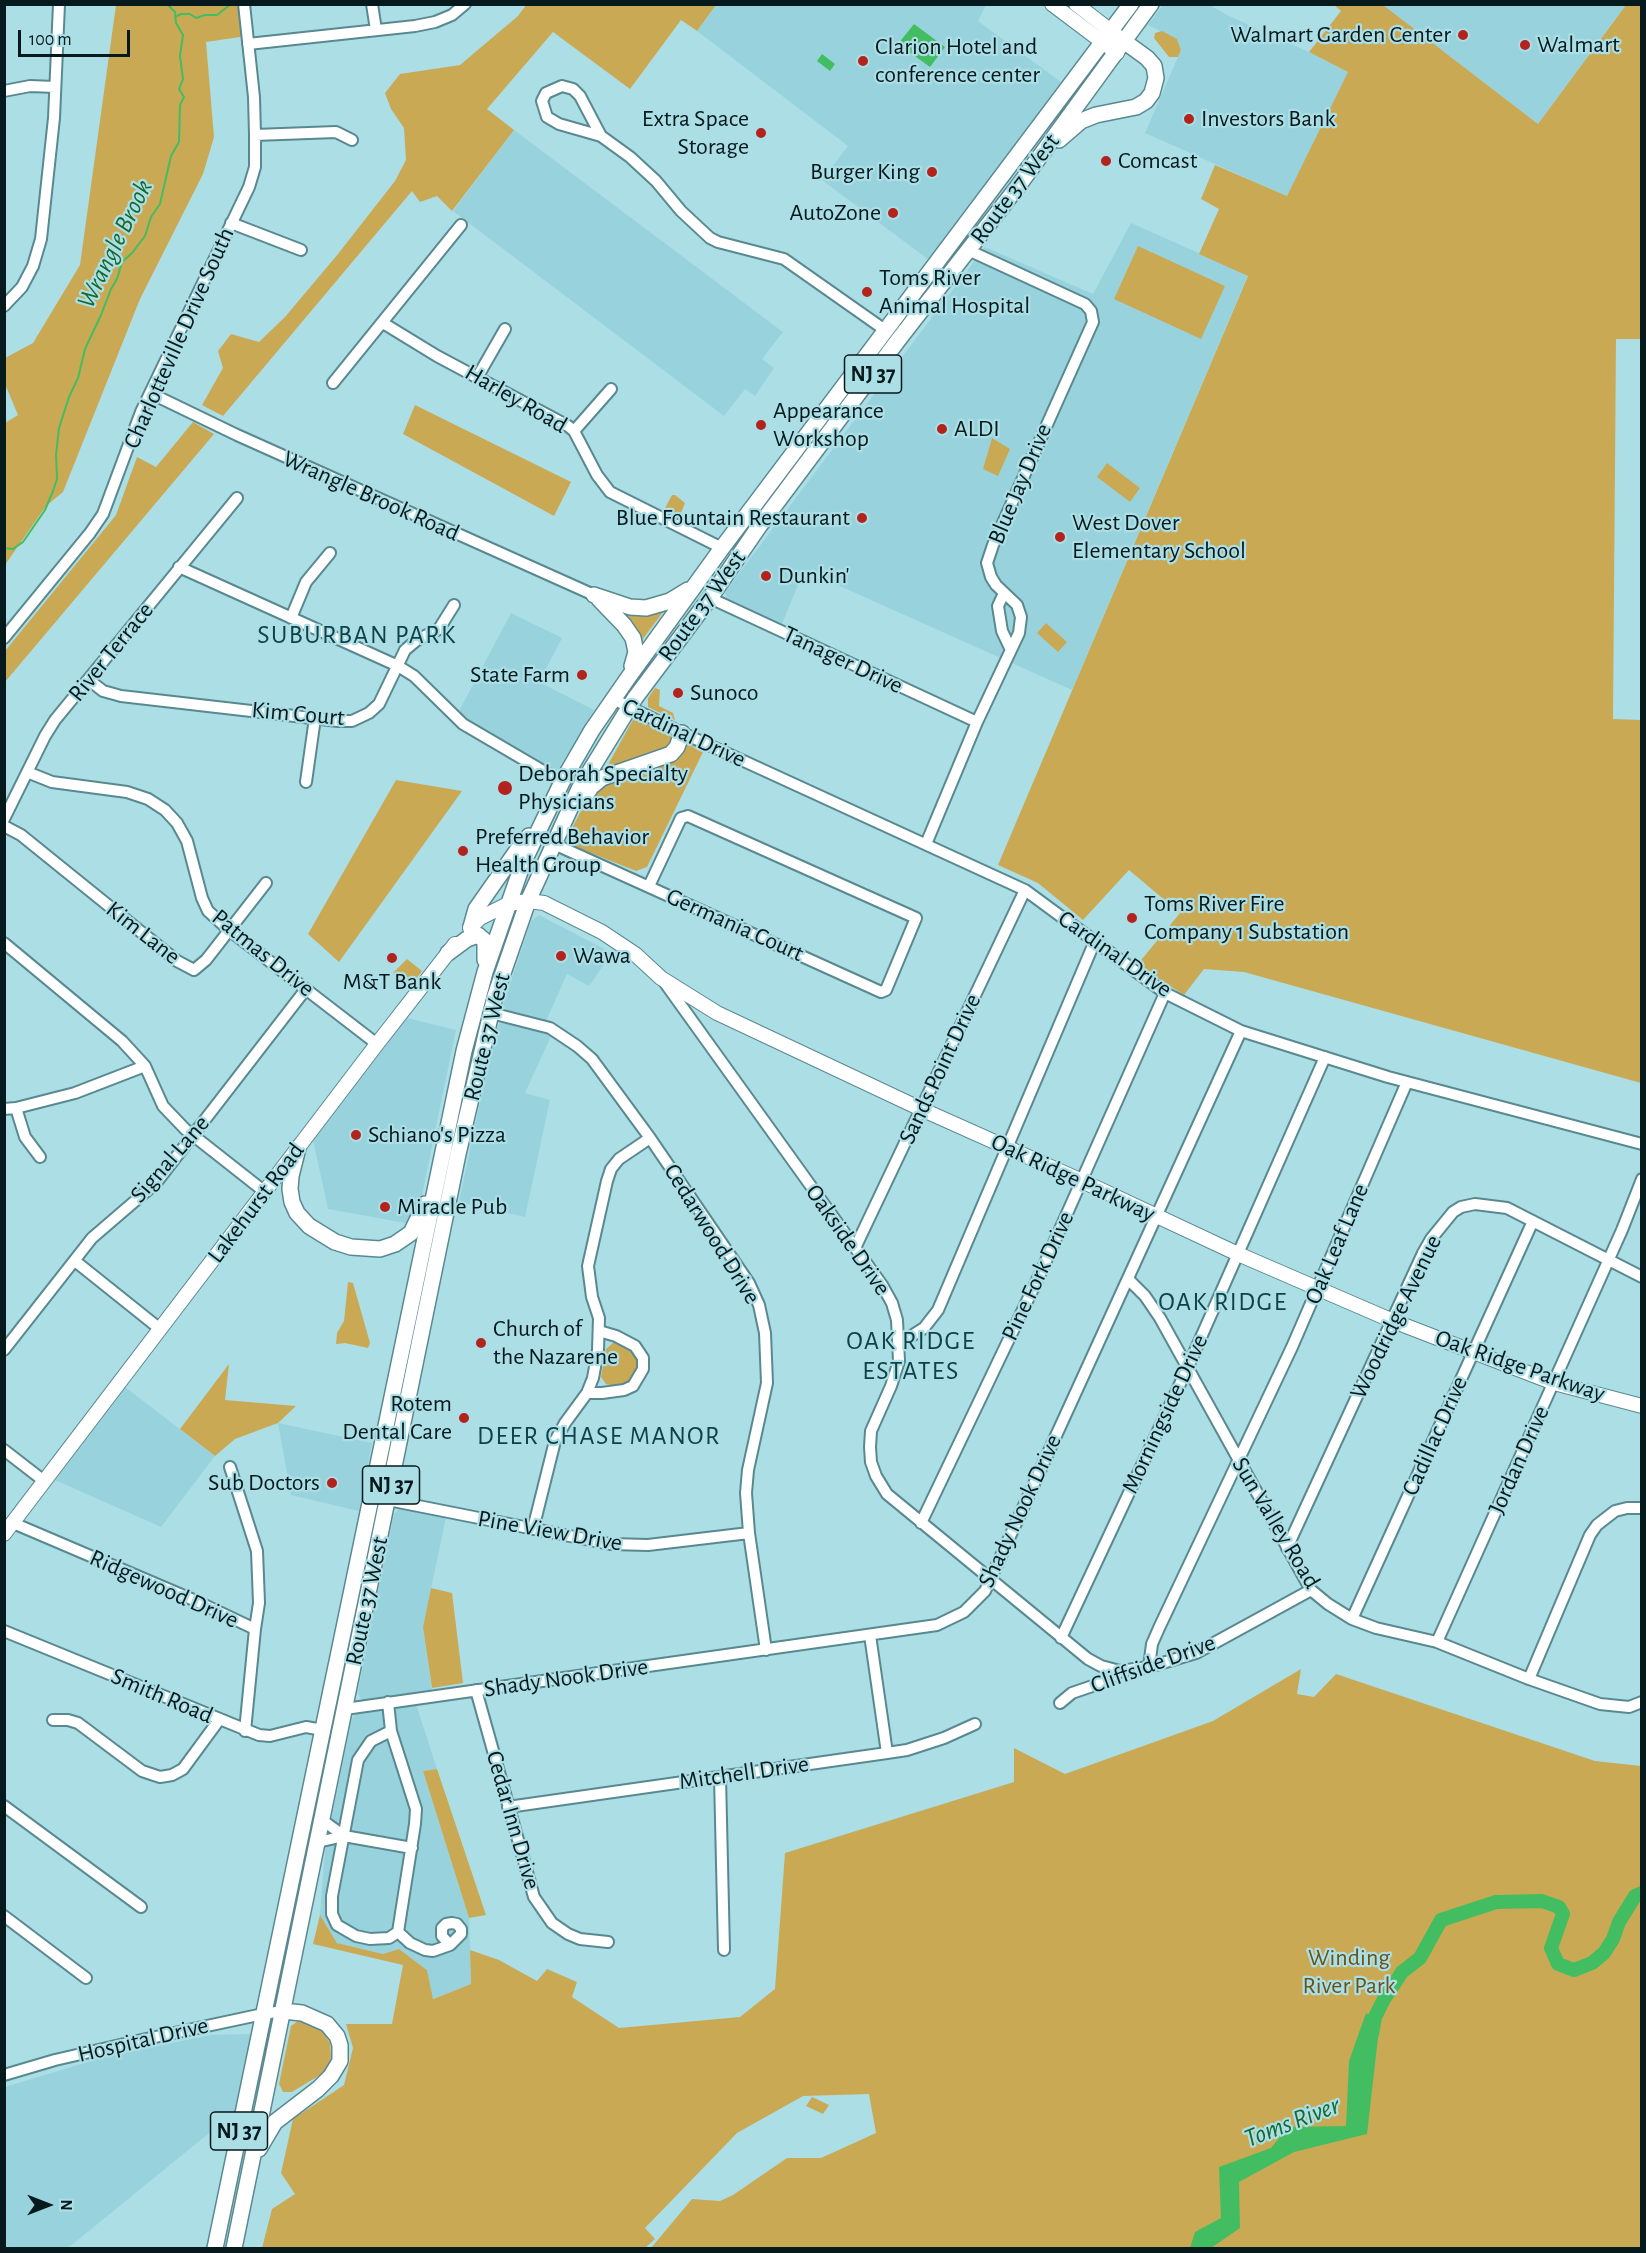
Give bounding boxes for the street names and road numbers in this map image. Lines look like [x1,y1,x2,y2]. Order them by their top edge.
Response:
street label: Route 37 West [964,128,1066,250]
street label: Charlotteville Drive South [117,223,241,453]
road number: NJ 37 [844,355,902,393]
street label: Harley Road [460,358,572,440]
street label: Blue Jay Drive [982,419,1058,549]
street label: Wrangle Brook Road [278,444,464,548]
street label: Route 37 West [652,545,752,667]
street label: River Terrace [62,596,160,708]
street label: Tanager Drive [779,620,907,700]
street label: Cardinal Drive [618,692,750,774]
street label: Kim Court [250,696,346,732]
street label: Germania Court [662,882,808,968]
street label: Kim Lane [100,895,186,971]
street label: Patmas Drive [206,903,320,1003]
street label: Cardinal Drive [1052,904,1178,1004]
street label: Route 37 West [457,970,517,1104]
street label: Sands Point Drive [893,989,987,1149]
street label: Signal Lane [124,1109,216,1209]
street label: Oak Ridge Parkway [986,1127,1160,1229]
street label: Lakehurst Road [201,1137,311,1269]
street label: Cedarwood Drive [657,1158,767,1310]
street label: Oakside Drive [799,1179,897,1301]
street label: Oak Leaf Lane [1299,1179,1375,1309]
street label: Pine Fork Drive [995,1207,1081,1345]
street label: Woodridge Avenue [1344,1230,1448,1404]
street label: Oak Ridge Parkway [1431,1323,1609,1409]
street label: Morningside Drive [1116,1330,1214,1498]
street label: Cadillac Drive [1396,1372,1474,1500]
street label: Jordan Drive [1482,1401,1556,1519]
street label: Shady Nook Drive [972,1430,1068,1592]
street label: Sun Valley Road [1226,1452,1326,1594]
road number: NJ 37 [362,1466,420,1504]
street label: Pine View Drive [476,1504,624,1558]
street label: Route 37 West [339,1534,395,1668]
street label: Ridgewood Drive [85,1543,243,1635]
street label: Cliffside Drive [1087,1628,1219,1700]
street label: Shady Nook Drive [482,1652,650,1704]
street label: Smith Road [107,1662,217,1730]
street label: Cedar Inn Drive [479,1747,547,1893]
street label: Mitchell Drive [677,1750,811,1796]
street label: Hospital Drive [75,2011,211,2069]
road number: NJ 37 [210,2112,268,2150]

